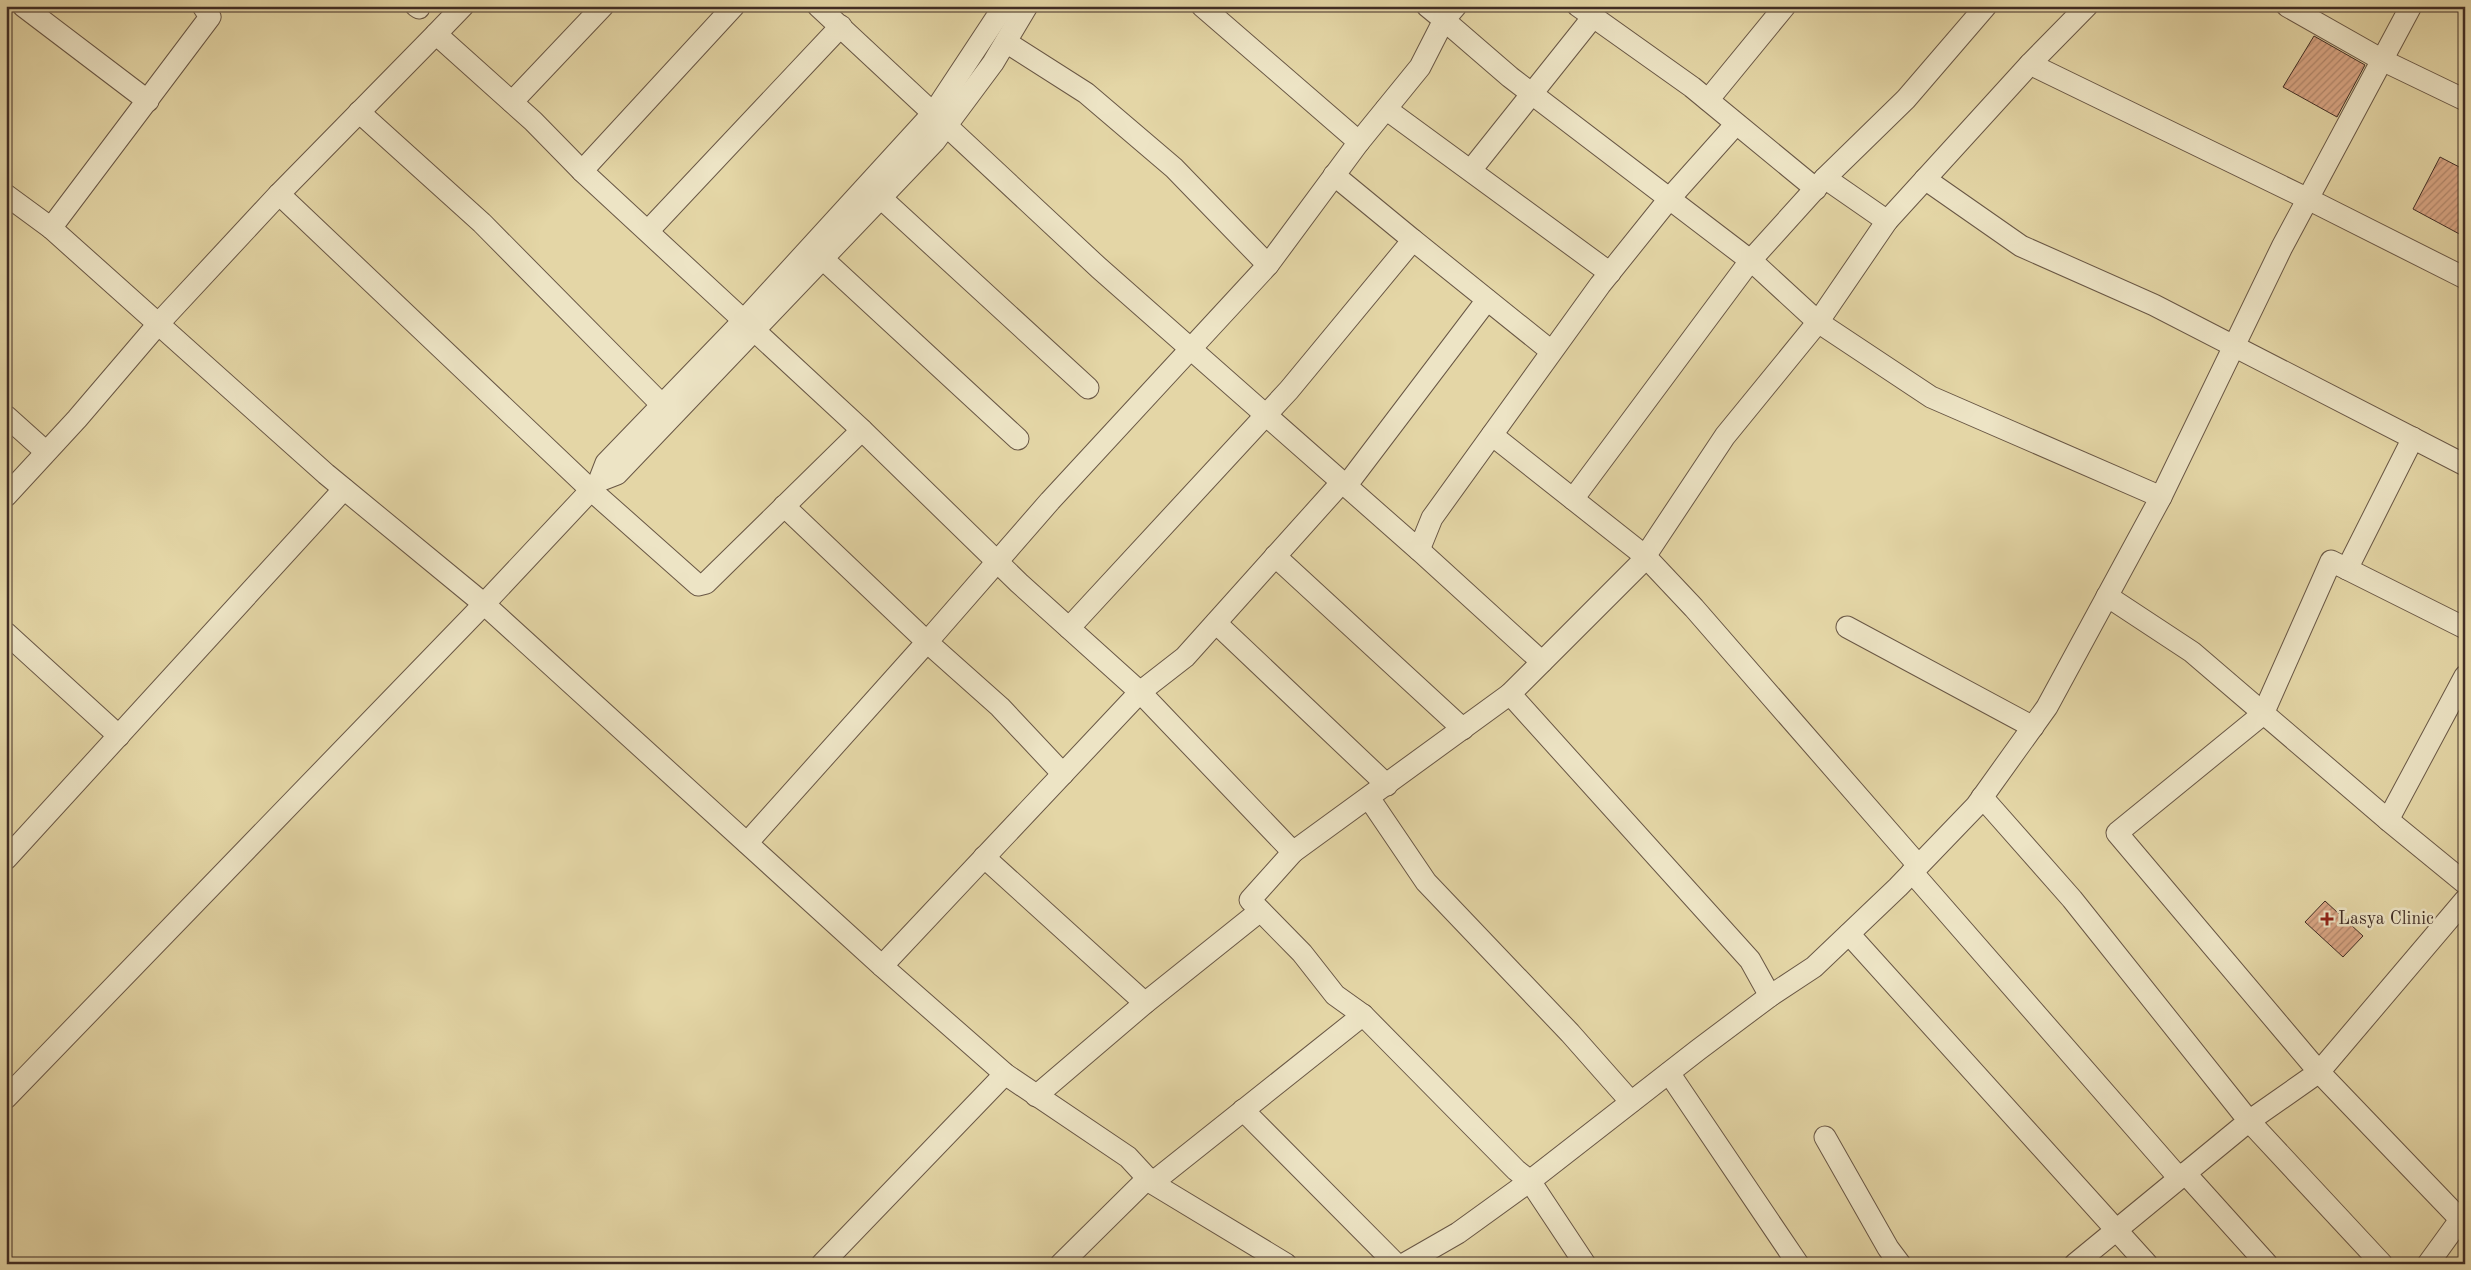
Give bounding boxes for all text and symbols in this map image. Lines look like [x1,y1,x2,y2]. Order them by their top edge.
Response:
place label: Lasya Clinic [2338,910,2434,928]
marker: Lasya Clinic [2320,912,2334,926]

